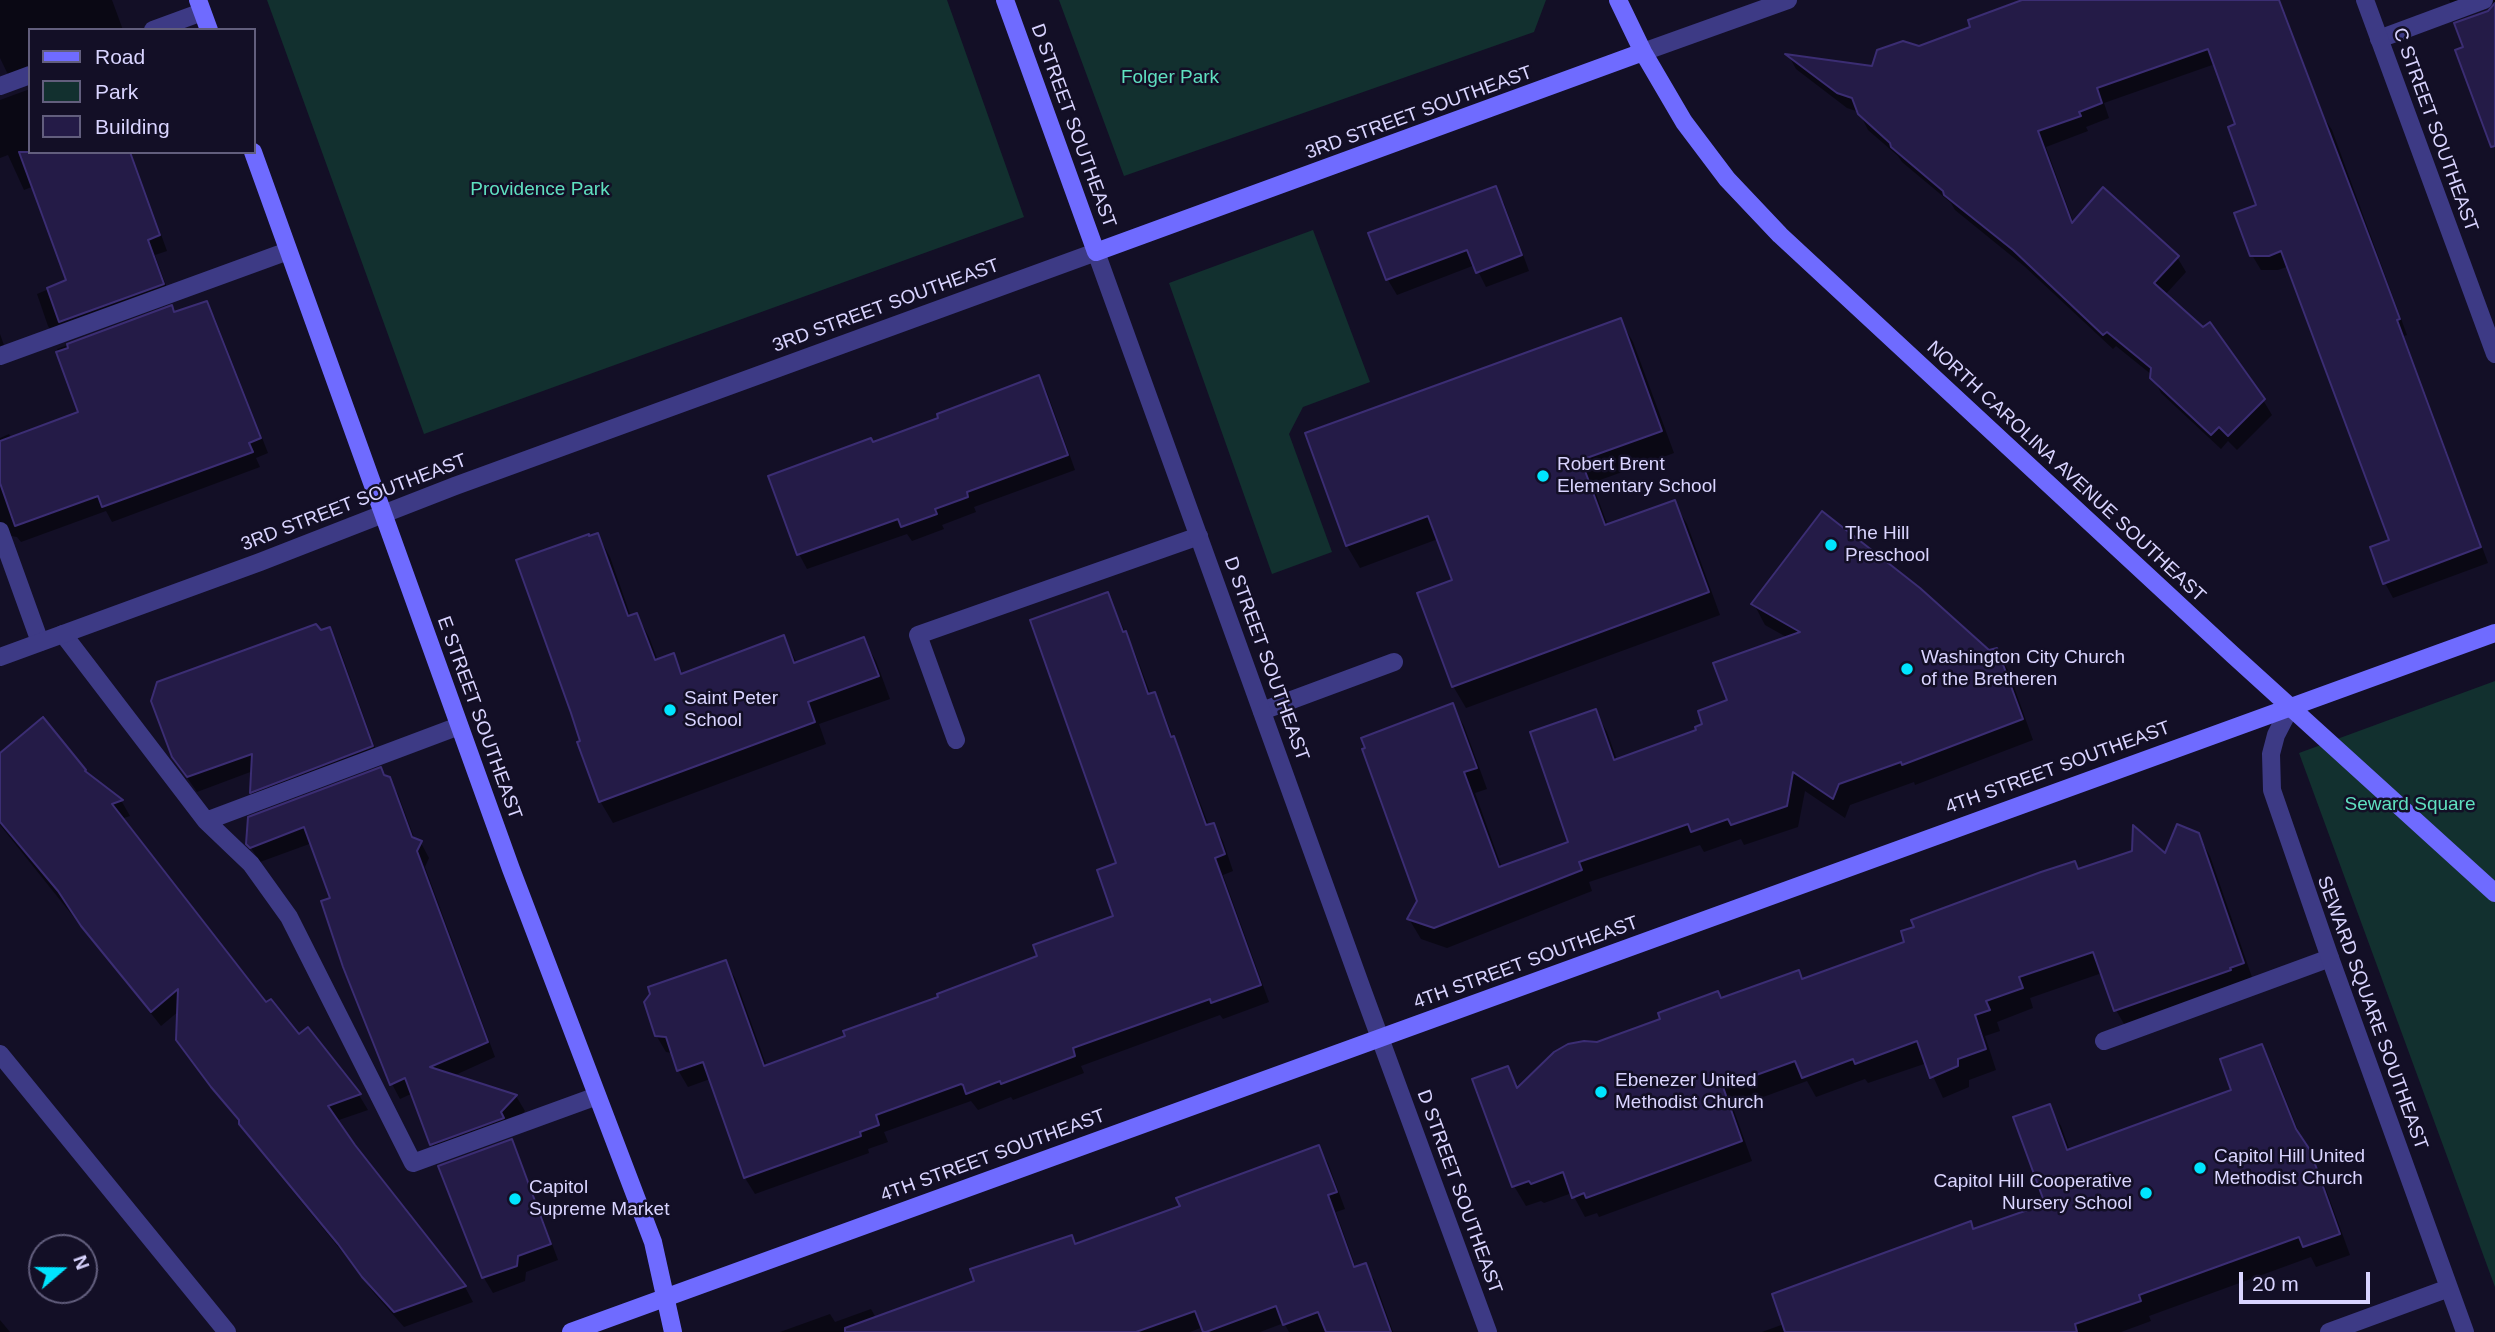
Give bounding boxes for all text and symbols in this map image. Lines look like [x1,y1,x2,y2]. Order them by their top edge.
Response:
street label: D STREET SOUTHEAST [1025,21,1121,231]
street label: C STREET SOUTHEAST [2387,25,2483,235]
legend [28,28,256,154]
text: Road [95,45,145,68]
street label: 3RD STREET SOUTHEAST [1303,61,1535,165]
park label: Folger Park [1121,67,1219,89]
text: Park [95,80,138,103]
text: Building [95,115,170,138]
park label: Providence Park [470,179,610,201]
street label: 3RD STREET SOUTHEAST [770,254,1002,358]
street label: NORTH CAROLINA AVENUE SOUTHEAST [1922,336,2210,608]
street label: 3RD STREET SOUTHEAST [238,449,470,557]
place label: Robert Brent Elementary School [1557,454,1716,498]
marker: Robert Brent Elementary School [1535,468,1551,484]
place label: The Hill Preschool [1845,523,1929,567]
marker: The Hill Preschool [1823,537,1839,553]
street label: D STREET SOUTHEAST [1218,554,1314,764]
street label: E STREET SOUTHEAST [432,613,526,823]
place label: Washington City Church of the Bretheren [1921,647,2125,691]
marker: Washington City Church of the Bretheren [1899,661,1915,677]
place label: Saint Peter School [684,688,778,732]
marker: Saint Peter School [662,702,678,718]
street label: 4TH STREET SOUTHEAST [1942,717,2174,819]
park label: Seward Square [2345,794,2475,816]
street label: SEWARD SQUARE SOUTHEAST [2312,873,2432,1153]
street label: 4TH STREET SOUTHEAST [1410,912,1642,1014]
place label: Ebenezer United Methodist Church [1615,1070,1764,1114]
marker: Ebenezer United Methodist Church [1593,1084,1609,1100]
street label: D STREET SOUTHEAST [1411,1087,1507,1297]
street label: 4TH STREET SOUTHEAST [877,1105,1109,1207]
place label: Capitol Hill United Methodist Church [2214,1146,2365,1190]
marker: Capitol Hill United Methodist Church [2192,1160,2208,1176]
place label: Capitol Hill Cooperative Nursery School [1933,1171,2132,1215]
place label: Capitol Supreme Market [529,1177,669,1221]
marker: Capitol Hill Cooperative Nursery School [2138,1185,2154,1201]
marker: Capitol Supreme Market [507,1191,523,1207]
north arrow [28,1234,98,1304]
text: N [69,1252,94,1272]
scale bar [2243,1258,2374,1302]
text: 20 m [2252,1272,2299,1295]

